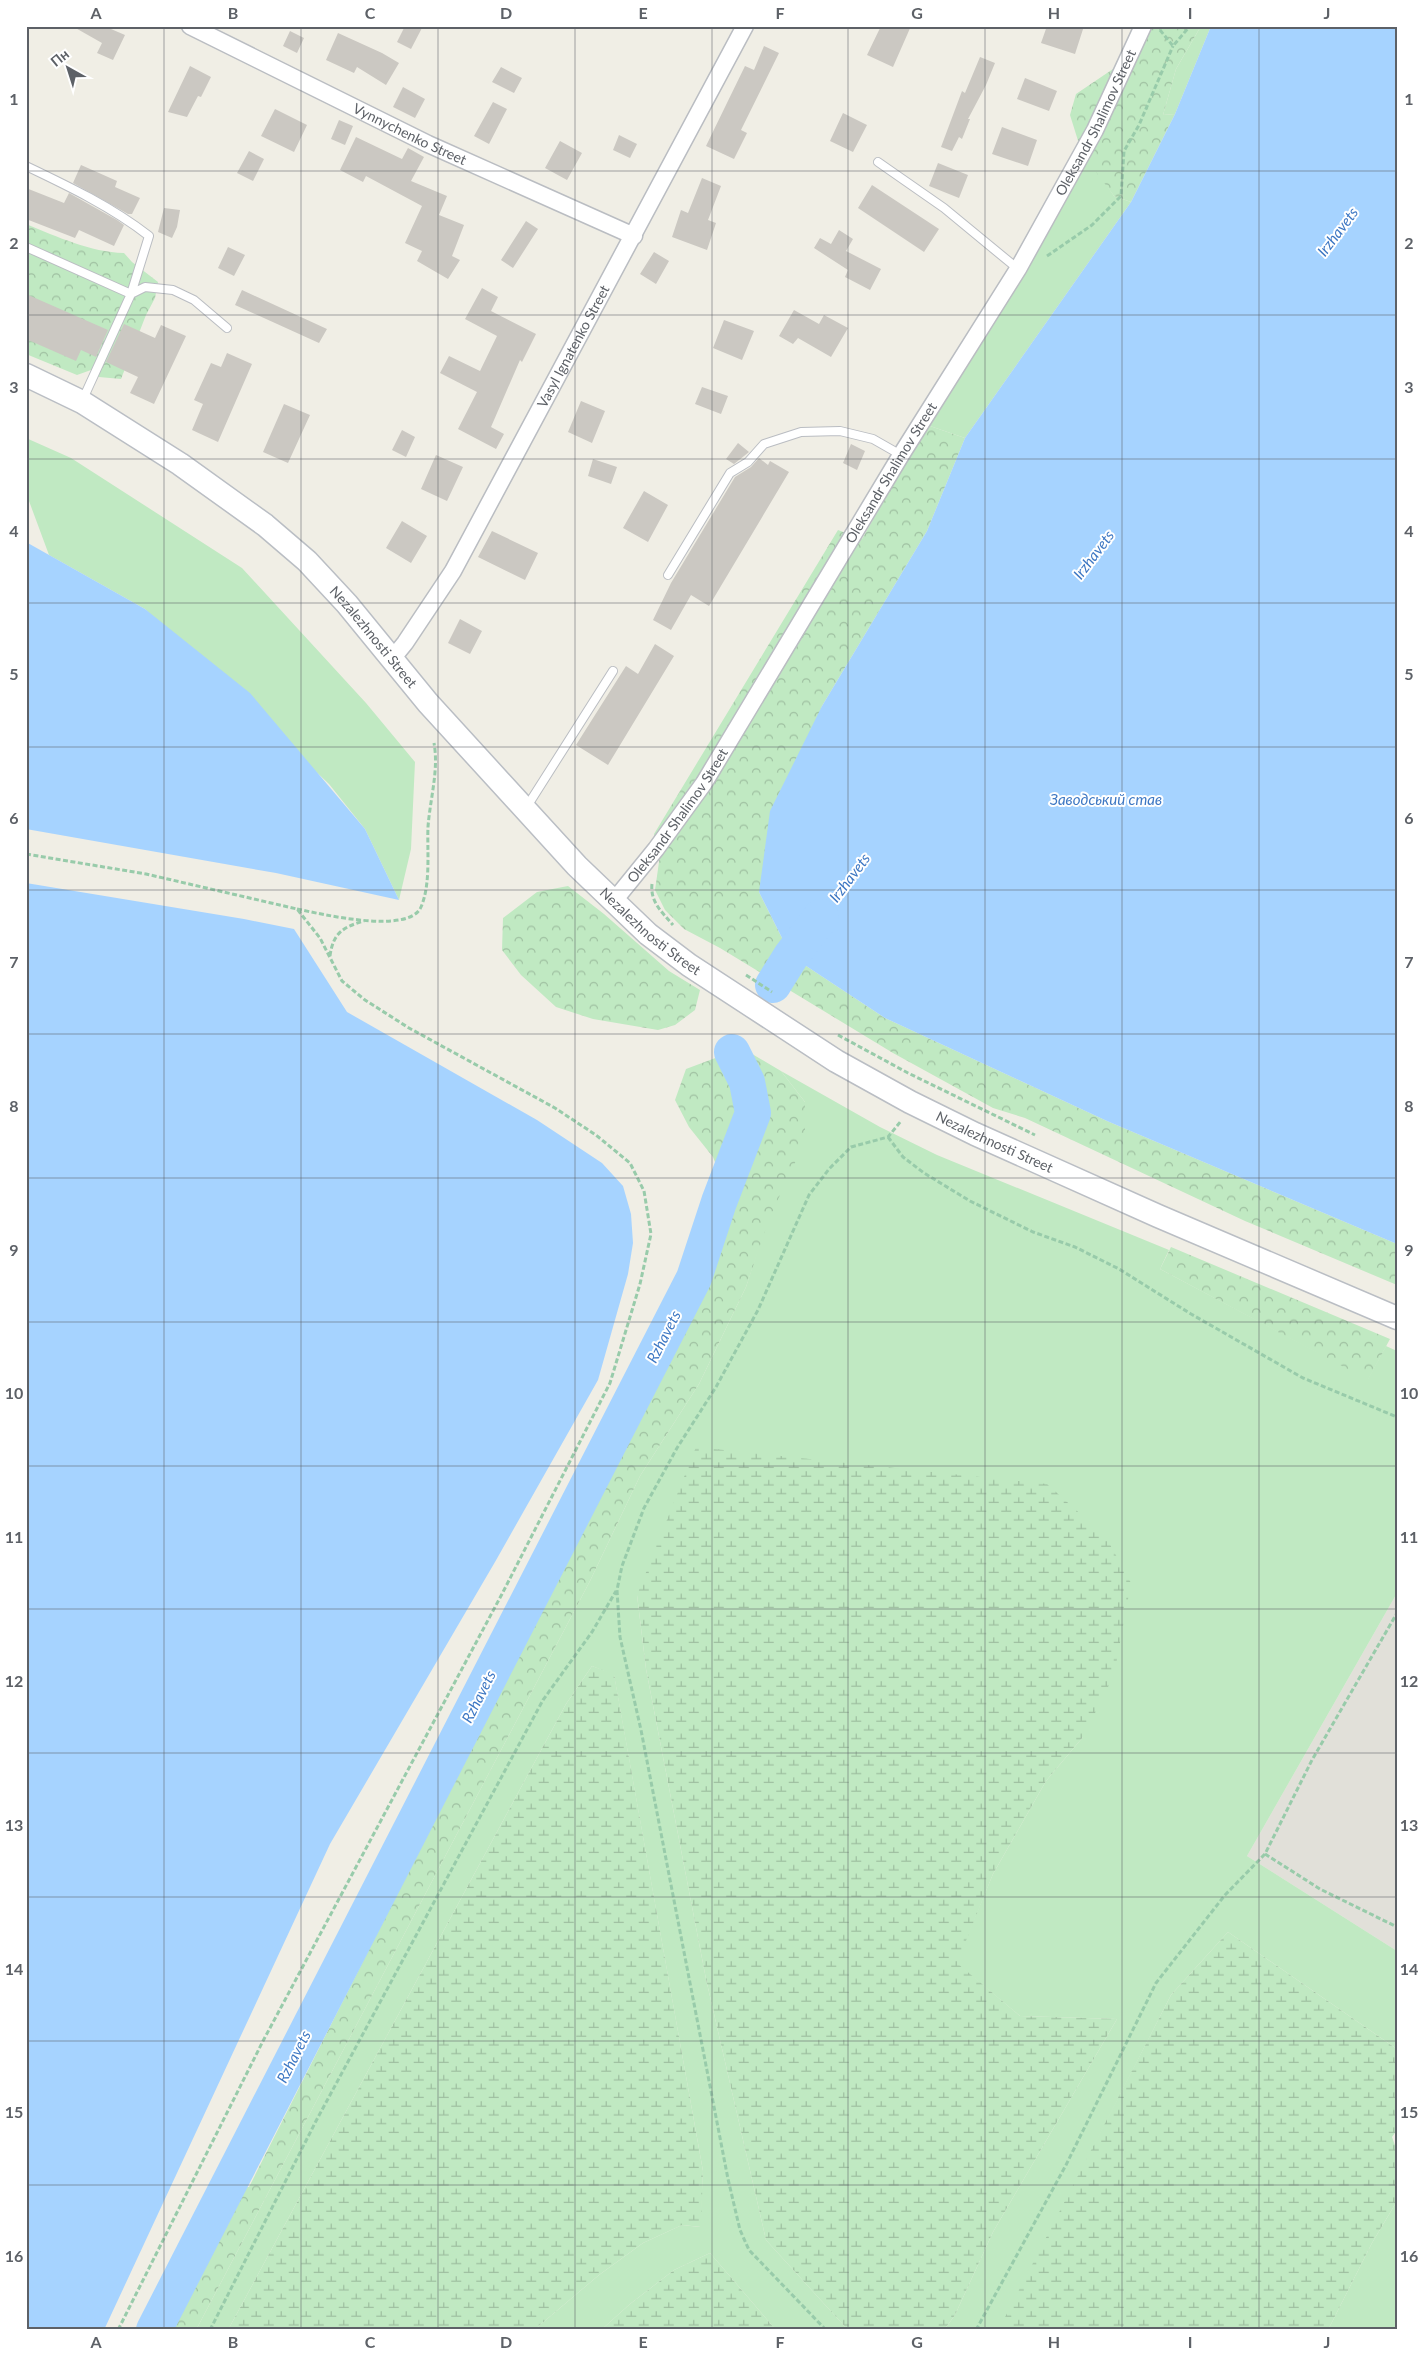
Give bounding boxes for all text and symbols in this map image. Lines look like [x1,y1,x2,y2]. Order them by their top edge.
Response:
text: A [89,3,102,22]
text: B [228,3,238,22]
text: C [365,3,376,22]
text: D [500,3,512,22]
text: E [638,3,648,22]
text: F [775,3,785,22]
text: G [911,3,923,22]
text: H [1048,3,1060,22]
text: I [1188,3,1192,22]
text: J [1324,3,1330,22]
north arrow [42,42,92,92]
text: Пн [47,45,72,70]
street label: Oleksandr Shalimov Street [1051,47,1139,199]
text: 1 [9,89,19,108]
text: 1 [1404,89,1414,108]
street label: Vynnychenko Street [351,99,469,168]
water label: Irzhavets [1313,203,1361,259]
text: 2 [9,233,19,252]
text: 2 [1404,233,1414,252]
street label: Vasyl Ignatenko Street [533,282,613,410]
text: 3 [9,377,19,396]
text: 3 [1404,377,1414,396]
street label: Oleksandr Shalimov Street [841,399,940,546]
text: 4 [9,521,19,540]
text: 4 [1404,521,1414,540]
water label: Irzhavets [1069,526,1117,582]
street label: Nezalezhnosti Street [327,582,421,691]
text: 5 [9,664,19,683]
text: 5 [1404,664,1414,683]
street label: Oleksandr Shalimov Street [623,745,731,886]
water label: Заводський став [1049,790,1162,808]
text: 6 [9,808,19,827]
text: 6 [1404,808,1414,827]
water label: Irzhavets [825,849,873,905]
street label: Nezalezhnosti Street [597,884,704,978]
text: 7 [9,952,19,971]
text: 7 [1404,952,1414,971]
text: 8 [9,1096,19,1115]
text: 8 [1404,1096,1414,1115]
street label: Nezalezhnosti Street [933,1107,1056,1176]
text: 9 [9,1240,19,1259]
text: 9 [1404,1240,1414,1259]
water label: Rzhavets [642,1307,684,1366]
text: 10 [5,1383,23,1402]
text: 10 [1400,1383,1418,1402]
text: 11 [5,1527,23,1546]
text: 11 [1400,1527,1418,1546]
water label: Rzhavets [457,1667,499,1726]
text: 12 [5,1671,23,1690]
text: 12 [1400,1671,1418,1690]
text: 13 [5,1815,23,1834]
text: 13 [1400,1815,1418,1834]
text: 14 [5,1959,23,1978]
text: 14 [1400,1959,1418,1978]
water label: Rzhavets [272,2027,314,2086]
text: 15 [5,2102,23,2121]
text: 15 [1400,2102,1418,2121]
text: 16 [5,2246,23,2265]
text: 16 [1400,2246,1418,2265]
text: A [89,2332,102,2351]
text: B [228,2332,238,2351]
text: C [365,2332,376,2351]
text: D [500,2332,512,2351]
text: E [638,2332,648,2351]
text: F [775,2332,785,2351]
text: G [911,2332,923,2351]
text: H [1048,2332,1060,2351]
text: I [1188,2332,1192,2351]
text: J [1324,2332,1330,2351]

